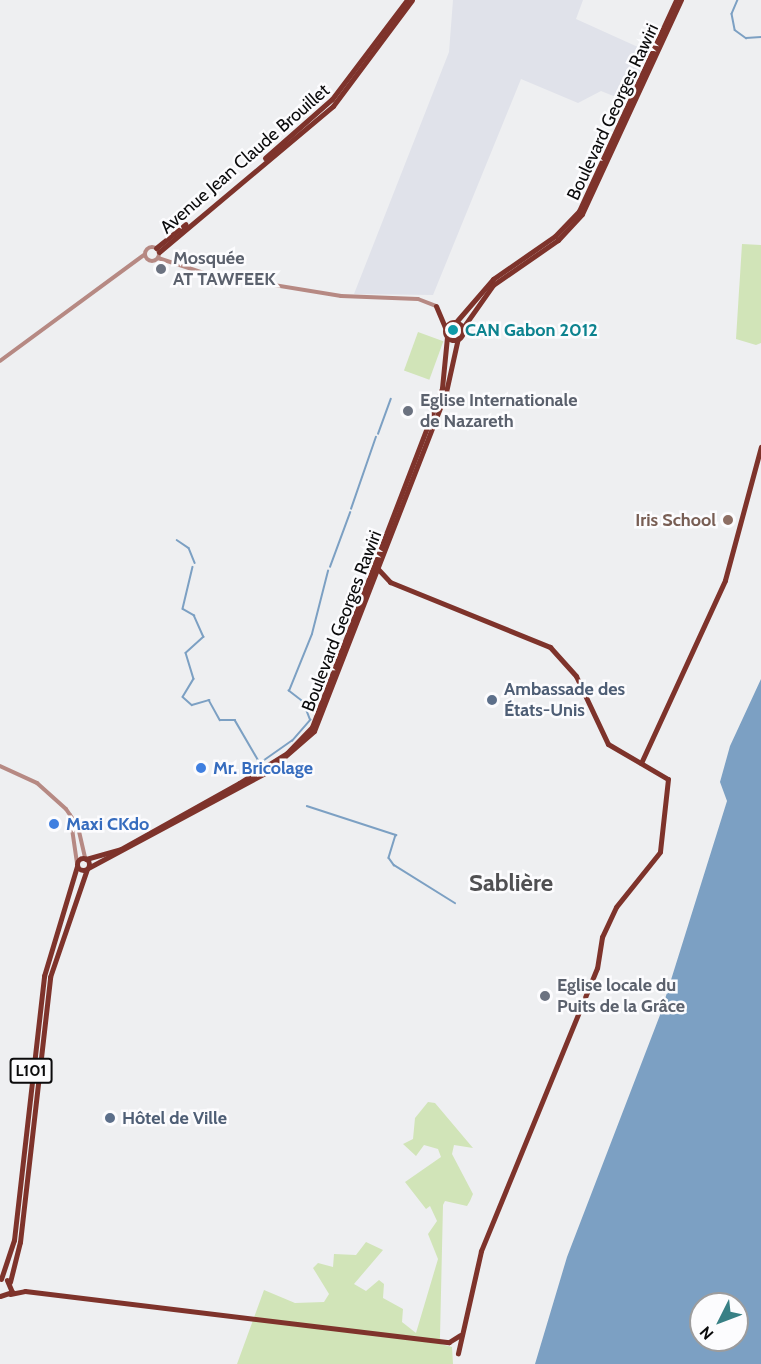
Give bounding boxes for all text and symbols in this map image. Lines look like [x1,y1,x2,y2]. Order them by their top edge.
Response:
street label: Boulevard Georges Rawiri [563,20,663,204]
street label: Avenue Jean Claude Brouillet [156,80,334,238]
place label: Mosquée AT TAWFEEK [173,248,275,290]
marker: Mosquée AT TAWFEEK [154,262,168,276]
place label: CAN Gabon 2012 [465,319,598,341]
marker: CAN Gabon 2012 [446,323,460,337]
place label: Eglise Internationale de Nazareth [420,390,577,432]
marker: Eglise Internationale de Nazareth [401,404,415,418]
place label: Iris School [635,509,716,531]
marker: Iris School [721,513,735,527]
street label: Boulevard Georges Rawiri [297,527,387,715]
place label: Ambassade des États-Unis [504,679,625,722]
marker: Ambassade des États-Unis [485,693,499,707]
place label: Mr. Bricolage [213,757,313,779]
marker: Mr. Bricolage [194,761,208,775]
place label: Maxi CKdo [66,813,149,835]
marker: Maxi CKdo [47,817,61,831]
district label: Sablière [469,869,553,897]
place label: Eglise locale du Puits de la Grâce [557,975,685,1018]
marker: Eglise locale du Puits de la Grâce [538,989,552,1003]
road number: L101 [9,1058,54,1084]
place label: Hôtel de Ville [122,1107,227,1129]
marker: Hôtel de Ville [103,1111,117,1125]
north arrow [689,1292,749,1352]
text: N [696,1322,718,1344]

